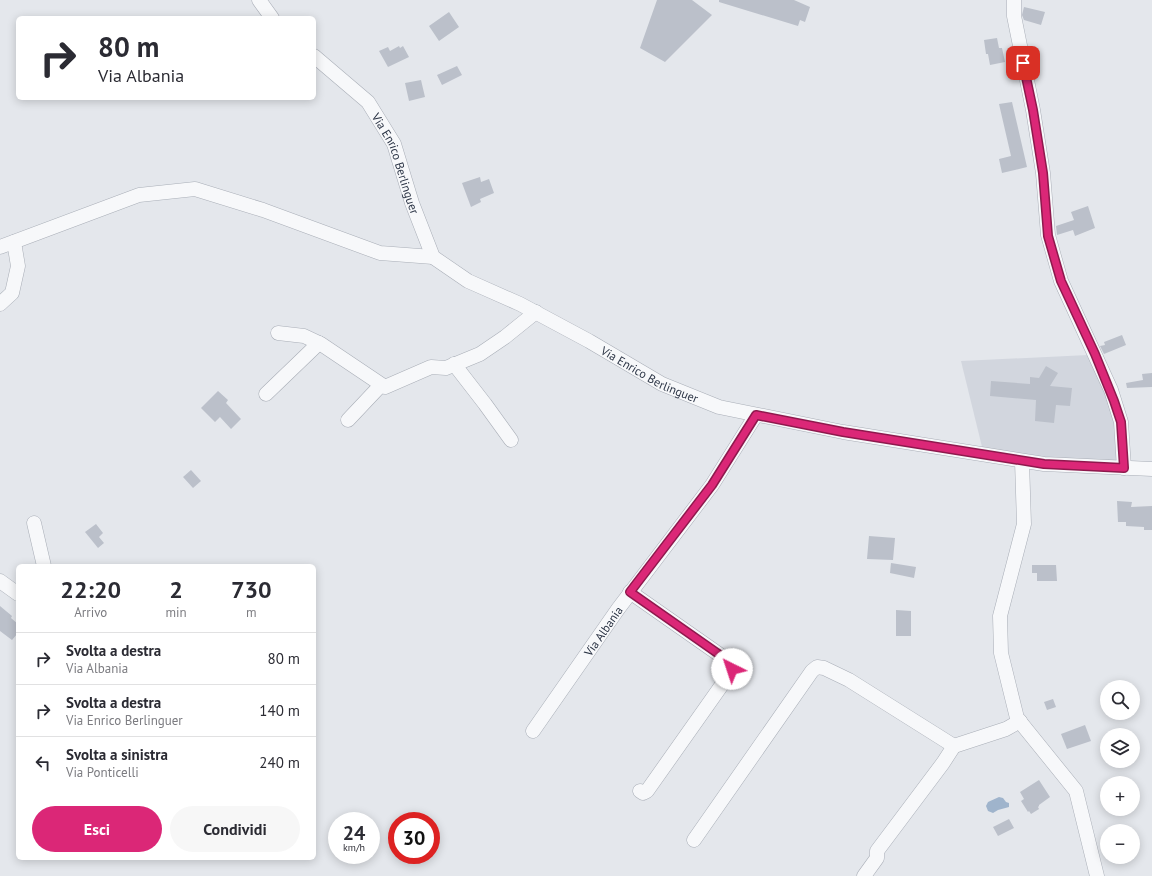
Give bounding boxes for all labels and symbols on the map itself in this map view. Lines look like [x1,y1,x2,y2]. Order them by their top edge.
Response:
pin [1006,46,1040,80]
street label: Via Enrico Berlinguer [368,109,423,216]
street label: Via Enrico Berlinguer [598,342,701,405]
street label: Via Albania [580,603,625,660]
position arrow [711,648,753,690]
speed limit sign: 30 [388,812,440,864]

